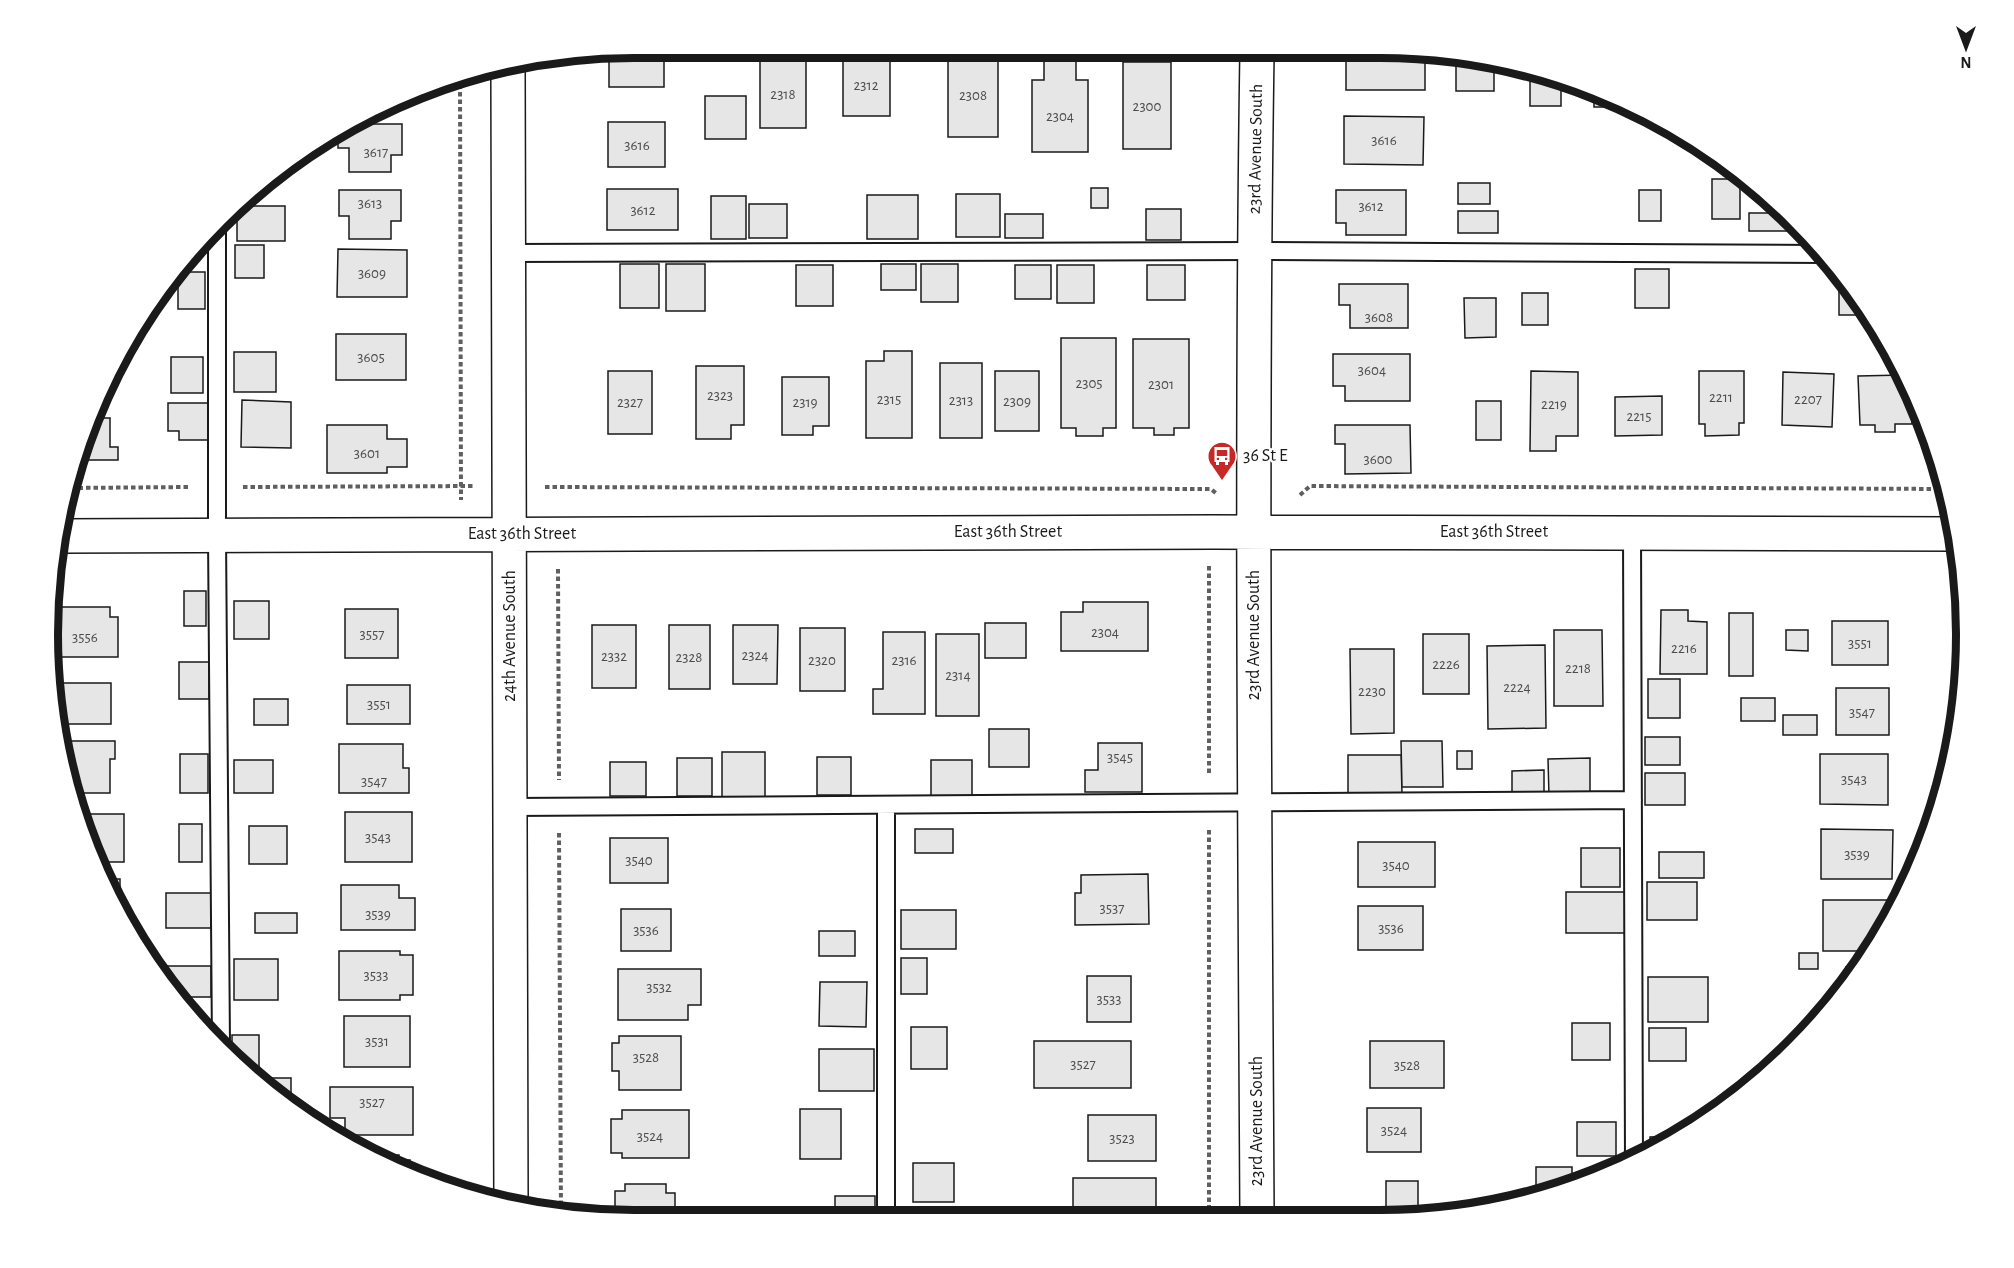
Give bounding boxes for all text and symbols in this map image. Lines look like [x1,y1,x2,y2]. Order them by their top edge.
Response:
north arrow [1936,18,1996,78]
text: N [1960,54,1972,70]
house number: 2312 [854,78,879,93]
street label: 23rd Avenue South [1246,84,1266,214]
house number: 2318 [770,87,796,102]
house number: 2308 [959,88,987,103]
house number: 2300 [1133,99,1161,114]
house number: 2304 [1046,109,1074,124]
house number: 3616 [1371,133,1397,148]
house number: 3616 [624,138,650,153]
house number: 3617 [364,145,388,160]
house number: 3613 [358,196,382,211]
house number: 3612 [1358,199,1384,214]
house number: 3612 [630,203,656,218]
house number: 3609 [358,266,386,281]
house number: 3608 [1365,310,1393,325]
house number: 3605 [357,350,385,365]
house number: 3604 [1358,363,1386,378]
house number: 2305 [1075,376,1103,391]
house number: 2301 [1148,377,1174,392]
house number: 2323 [707,388,733,403]
house number: 2211 [1709,390,1733,405]
house number: 2315 [877,392,901,407]
house number: 2207 [1794,392,1822,407]
house number: 2313 [949,393,973,408]
house number: 2309 [1003,394,1031,409]
house number: 2327 [617,395,643,410]
house number: 2319 [792,395,818,410]
house number: 2219 [1541,397,1567,412]
house number: 2215 [1626,409,1652,424]
bus stop icon: 36 St E [1206,440,1238,482]
house number: 3601 [354,446,380,461]
place label: 36 St E [1243,447,1288,465]
house number: 3600 [1363,452,1393,467]
street label: East 36th Street [954,523,1062,541]
street label: East 36th Street [1440,523,1548,541]
street label: East 36th Street [468,525,576,543]
street label: 24th Avenue South [501,570,519,702]
street label: 23rd Avenue South [1245,570,1263,700]
house number: 2304 [1091,625,1119,640]
house number: 3557 [360,627,384,642]
house number: 3556 [72,630,98,645]
house number: 3551 [1848,636,1872,651]
house number: 2216 [1671,641,1697,656]
house number: 2324 [741,648,769,663]
house number: 2332 [601,649,627,664]
house number: 2328 [676,650,702,665]
house number: 2320 [808,653,836,668]
house number: 2316 [891,653,917,668]
house number: 2226 [1432,657,1460,672]
house number: 2218 [1565,661,1591,676]
house number: 2314 [945,668,971,683]
house number: 2224 [1503,680,1531,695]
house number: 2230 [1358,684,1386,699]
house number: 3551 [367,697,391,712]
house number: 3547 [1849,705,1875,720]
house number: 3545 [1107,750,1133,765]
house number: 3543 [1841,772,1867,787]
house number: 3547 [361,774,387,789]
house number: 3543 [365,830,391,845]
house number: 3539 [1844,847,1870,862]
house number: 3540 [625,853,653,868]
house number: 3540 [1382,858,1410,873]
house number: 3537 [1100,901,1124,916]
house number: 3539 [365,907,391,922]
house number: 3536 [1378,921,1404,936]
house number: 3536 [633,923,659,938]
house number: 3533 [364,968,388,983]
house number: 3532 [646,980,672,995]
house number: 3533 [1097,992,1121,1007]
house number: 3531 [365,1034,389,1049]
house number: 3528 [633,1050,659,1065]
street label: 23rd Avenue South [1248,1056,1266,1186]
house number: 3527 [1070,1057,1096,1072]
house number: 3528 [1394,1058,1420,1073]
house number: 3527 [359,1095,385,1110]
house number: 3524 [1381,1123,1407,1138]
house number: 3524 [637,1129,663,1144]
house number: 3523 [1109,1131,1135,1146]

